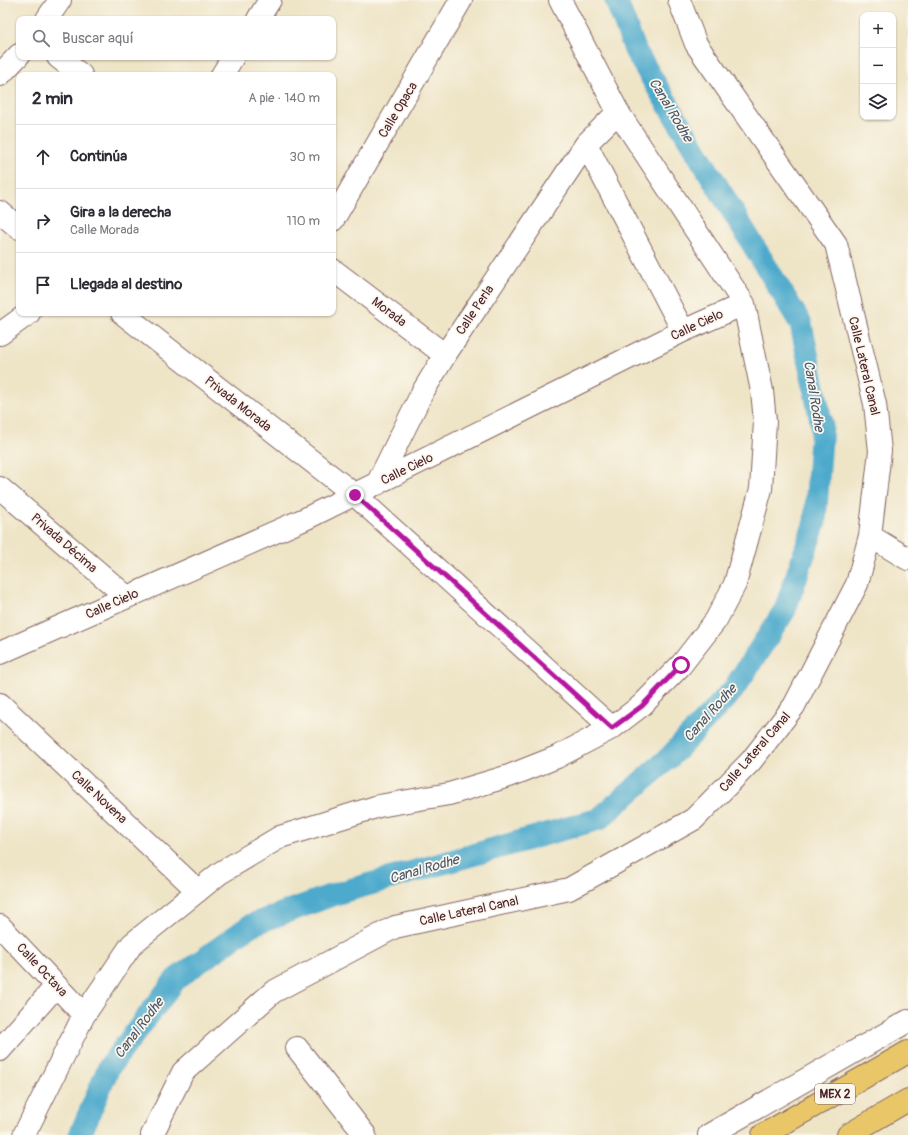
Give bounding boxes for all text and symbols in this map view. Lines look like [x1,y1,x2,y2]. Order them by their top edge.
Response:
map controls [860,12,896,120]
button: + [860,12,896,48]
search box [16,16,336,60]
icon: search [30,27,52,49]
text: Buscar aquí [62,29,134,48]
button: − [860,48,896,84]
water label: Canal Rodhe [645,75,698,147]
street label: Calle Opaca [375,79,421,141]
button: layers [860,84,896,120]
text: 2 min [32,88,73,109]
text: A pie · 140 m [248,90,320,106]
icon: ahead [32,146,54,168]
text: Continúa [70,147,127,166]
text: 30 m [290,149,320,165]
text: Gira a la derecha [70,203,171,222]
icon: right [32,210,54,232]
text: 110 m [287,213,320,229]
text: Calle Morada [70,222,139,238]
icon: arrive [32,274,54,296]
text: Llegada al destino [70,275,182,294]
street label: Calle Perla [452,282,498,338]
street label: Morada [368,294,410,330]
street label: Calle Cielo [668,306,726,344]
street label: Calle Lateral Canal [845,315,883,417]
water label: Canal Rodhe [800,359,828,435]
street label: Privada Morada [201,373,275,435]
street label: Calle Cielo [378,449,436,489]
route end [346,486,364,504]
street label: Privada Décima [28,510,100,576]
street label: Calle Cielo [83,585,141,623]
route start [672,656,690,674]
water label: Canal Rodhe [680,679,742,745]
street label: Calle Lateral Canal [716,709,794,795]
street label: Calle Novena [68,767,130,827]
water label: Canal Rodhe [387,850,463,887]
street label: Calle Lateral Canal [418,893,520,929]
street label: Calle Octava [13,940,71,1000]
water label: Canal Rodhe [111,993,169,1062]
road number: MEX 2 [815,1084,855,1104]

